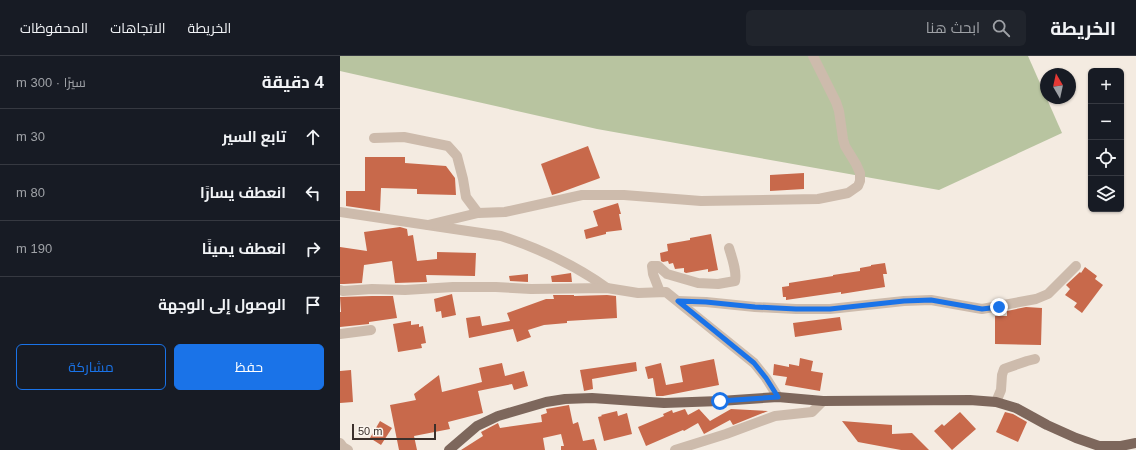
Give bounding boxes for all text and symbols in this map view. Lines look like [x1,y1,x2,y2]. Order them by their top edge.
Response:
search box [746,10,1026,46]
icon: search [990,17,1012,39]
text: الخريطة [1050,18,1116,39]
text: ابحث هنا [926,19,980,36]
text: المحفوظات [20,20,88,36]
text: الاتجاهات [110,20,166,36]
text: الخريطة [188,20,231,36]
north arrow [1040,68,1076,104]
map controls [1088,68,1124,212]
button: + [1088,68,1124,104]
text: 4 دقيقة [262,73,324,92]
text: سيرًا · 300 m [16,75,86,90]
button: − [1088,104,1124,140]
icon: ahead [302,126,324,148]
text: تابع السير [222,128,286,145]
text: 30 m [16,129,45,144]
button: locate [1088,140,1124,176]
button: layers [1088,176,1124,212]
icon: left [302,182,324,204]
text: انعطف يسارًا [200,184,286,201]
text: 80 m [16,185,45,200]
icon: right [302,238,324,260]
text: انعطف يمينًا [202,240,286,257]
text: 190 m [16,241,52,256]
icon: arrive [302,294,324,316]
text: الوصول إلى الوجهة [158,296,286,313]
route end [990,298,1008,316]
button: مشاركة [16,344,166,390]
button: حفظ [174,344,324,390]
route start [711,392,729,410]
scale bar [352,422,436,441]
text: 50 m [358,425,382,437]

